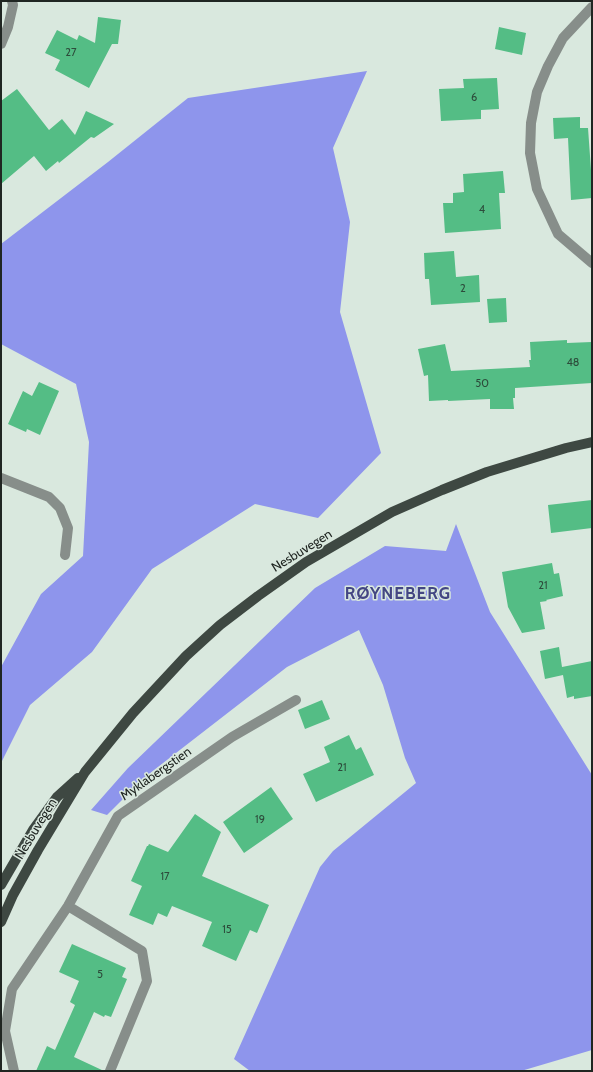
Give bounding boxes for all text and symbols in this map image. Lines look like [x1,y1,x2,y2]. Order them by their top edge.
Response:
house number: 27 [65,46,77,60]
house number: 6 [471,91,477,105]
house number: 4 [479,203,485,217]
house number: 2 [460,282,466,296]
house number: 48 [566,356,580,370]
house number: 50 [475,377,489,391]
street label: Nesbuvegen [269,526,335,576]
house number: 21 [538,579,548,593]
district label: RØYNEBERG [345,584,451,604]
street label: Myklabergstien [118,744,194,804]
house number: 21 [337,761,347,775]
street label: Nesbuvegen [12,796,60,862]
house number: 19 [255,813,265,827]
house number: 17 [160,870,170,884]
house number: 15 [222,923,232,937]
house number: 5 [97,968,103,982]

